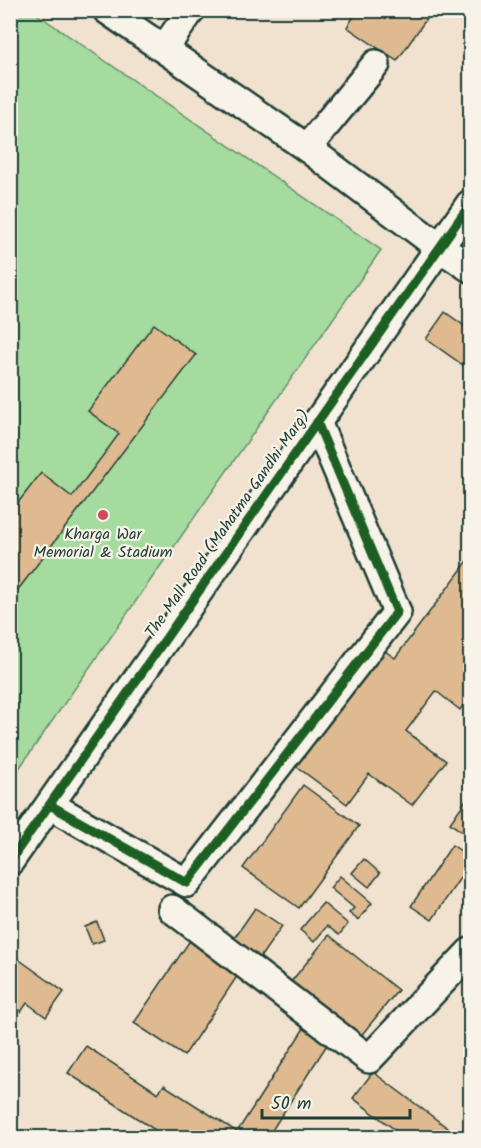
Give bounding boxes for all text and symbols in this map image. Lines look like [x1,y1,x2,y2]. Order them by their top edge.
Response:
street label: The Mall Road (Mahatma Gandhi Marg) [139,405,317,643]
marker: Kharga War Memorial & Stadium [96,508,110,522]
place label: Kharga War Memorial & Stadium [34,522,173,565]
scale bar [262,1082,410,1120]
text: 50 m [271,1090,311,1119]

